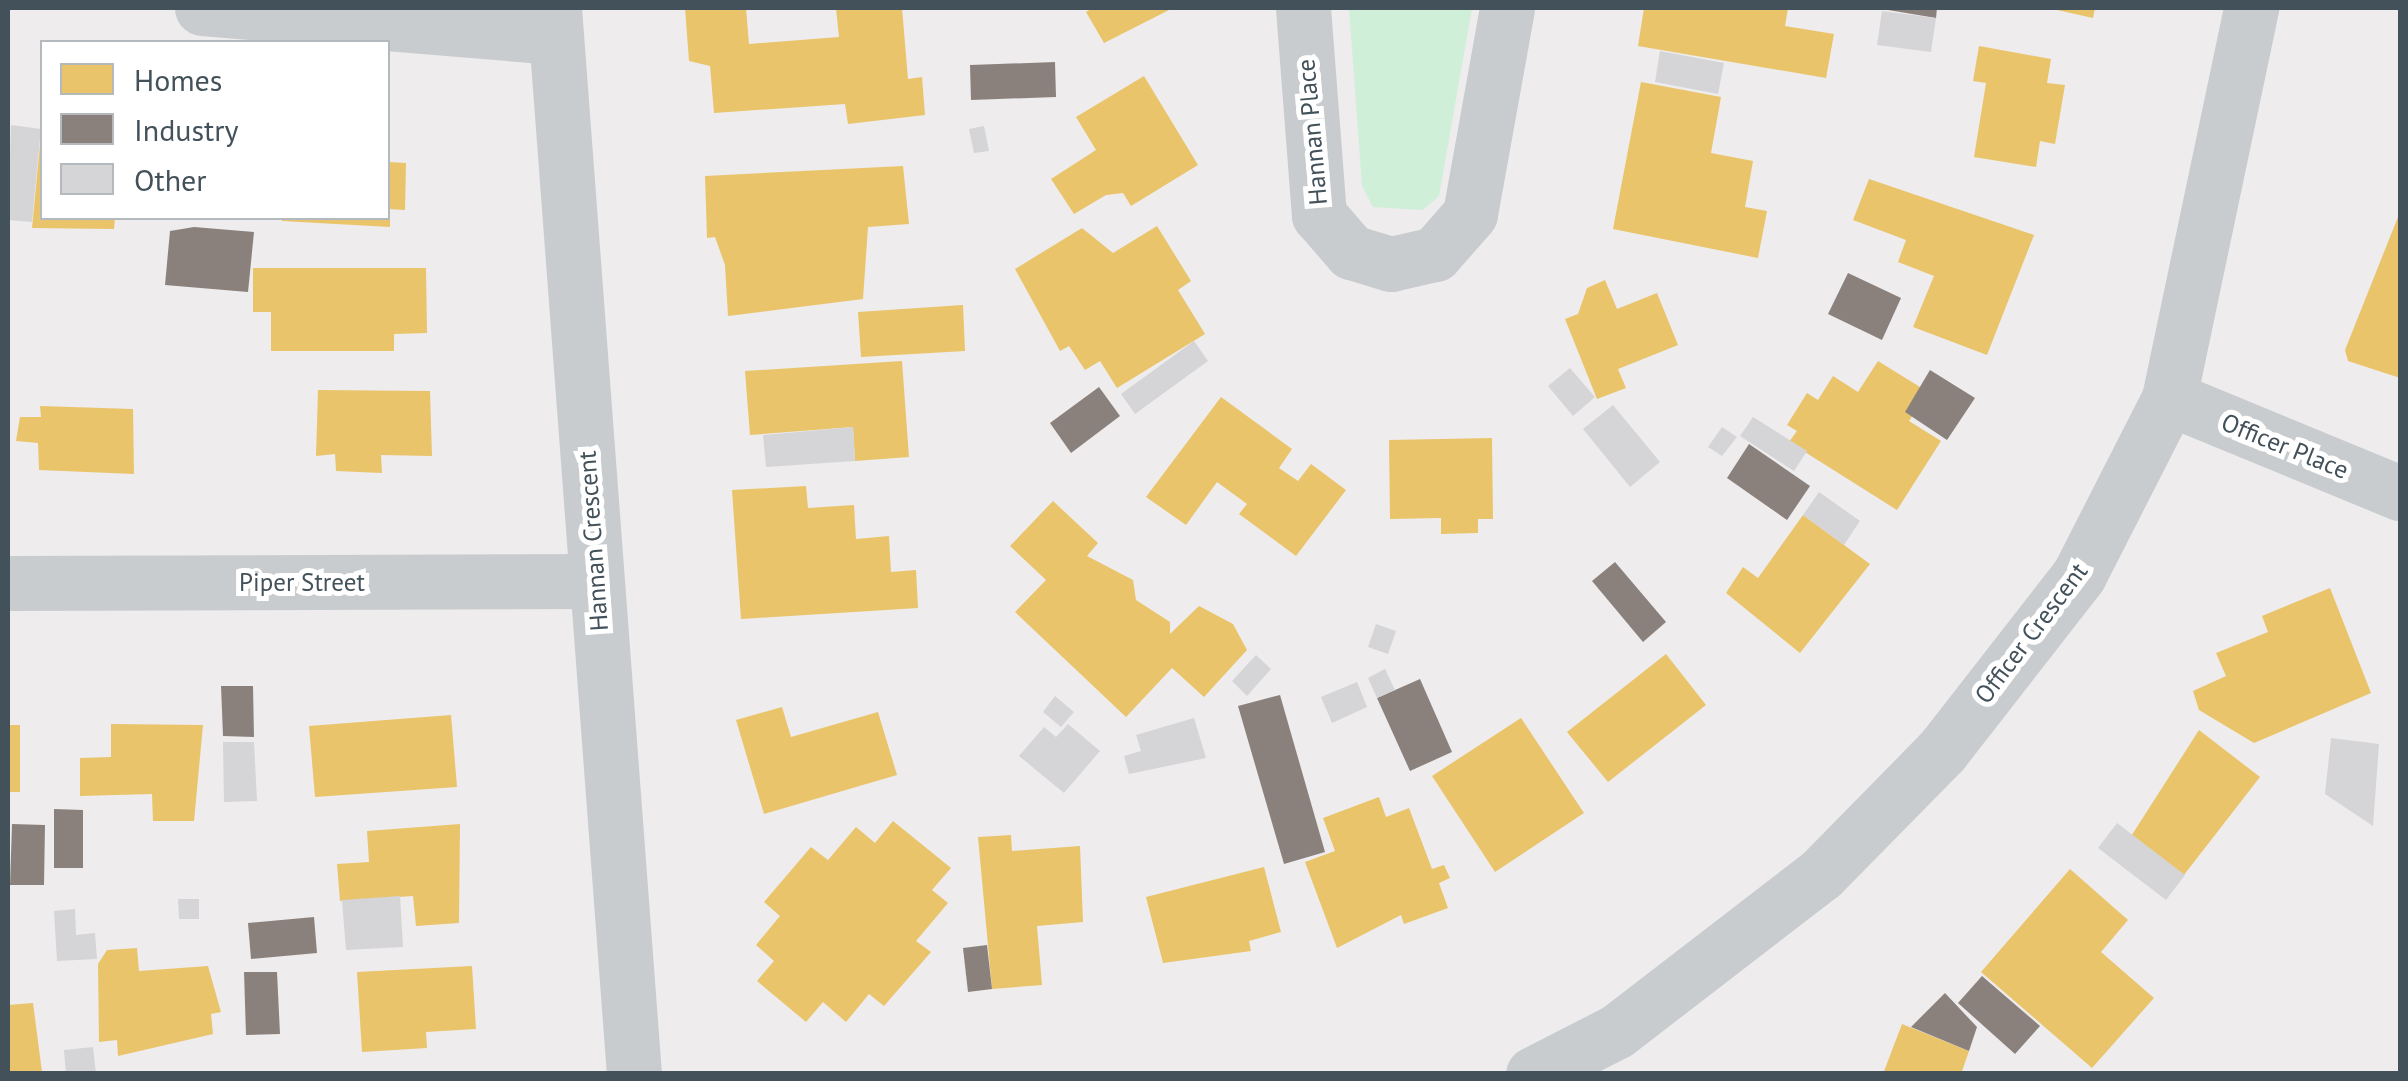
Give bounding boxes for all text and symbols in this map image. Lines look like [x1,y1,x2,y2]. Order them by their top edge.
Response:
legend [40,40,390,220]
street label: Hannan Place [1291,58,1333,206]
text: Homes [134,60,222,99]
text: Industry [134,110,238,149]
text: Other [134,160,207,199]
street label: Officer Place [2217,407,2353,485]
street label: Hannan Crescent [572,450,614,632]
street label: Officer Crescent [1968,557,2094,709]
street label: Piper Street [239,567,365,597]

